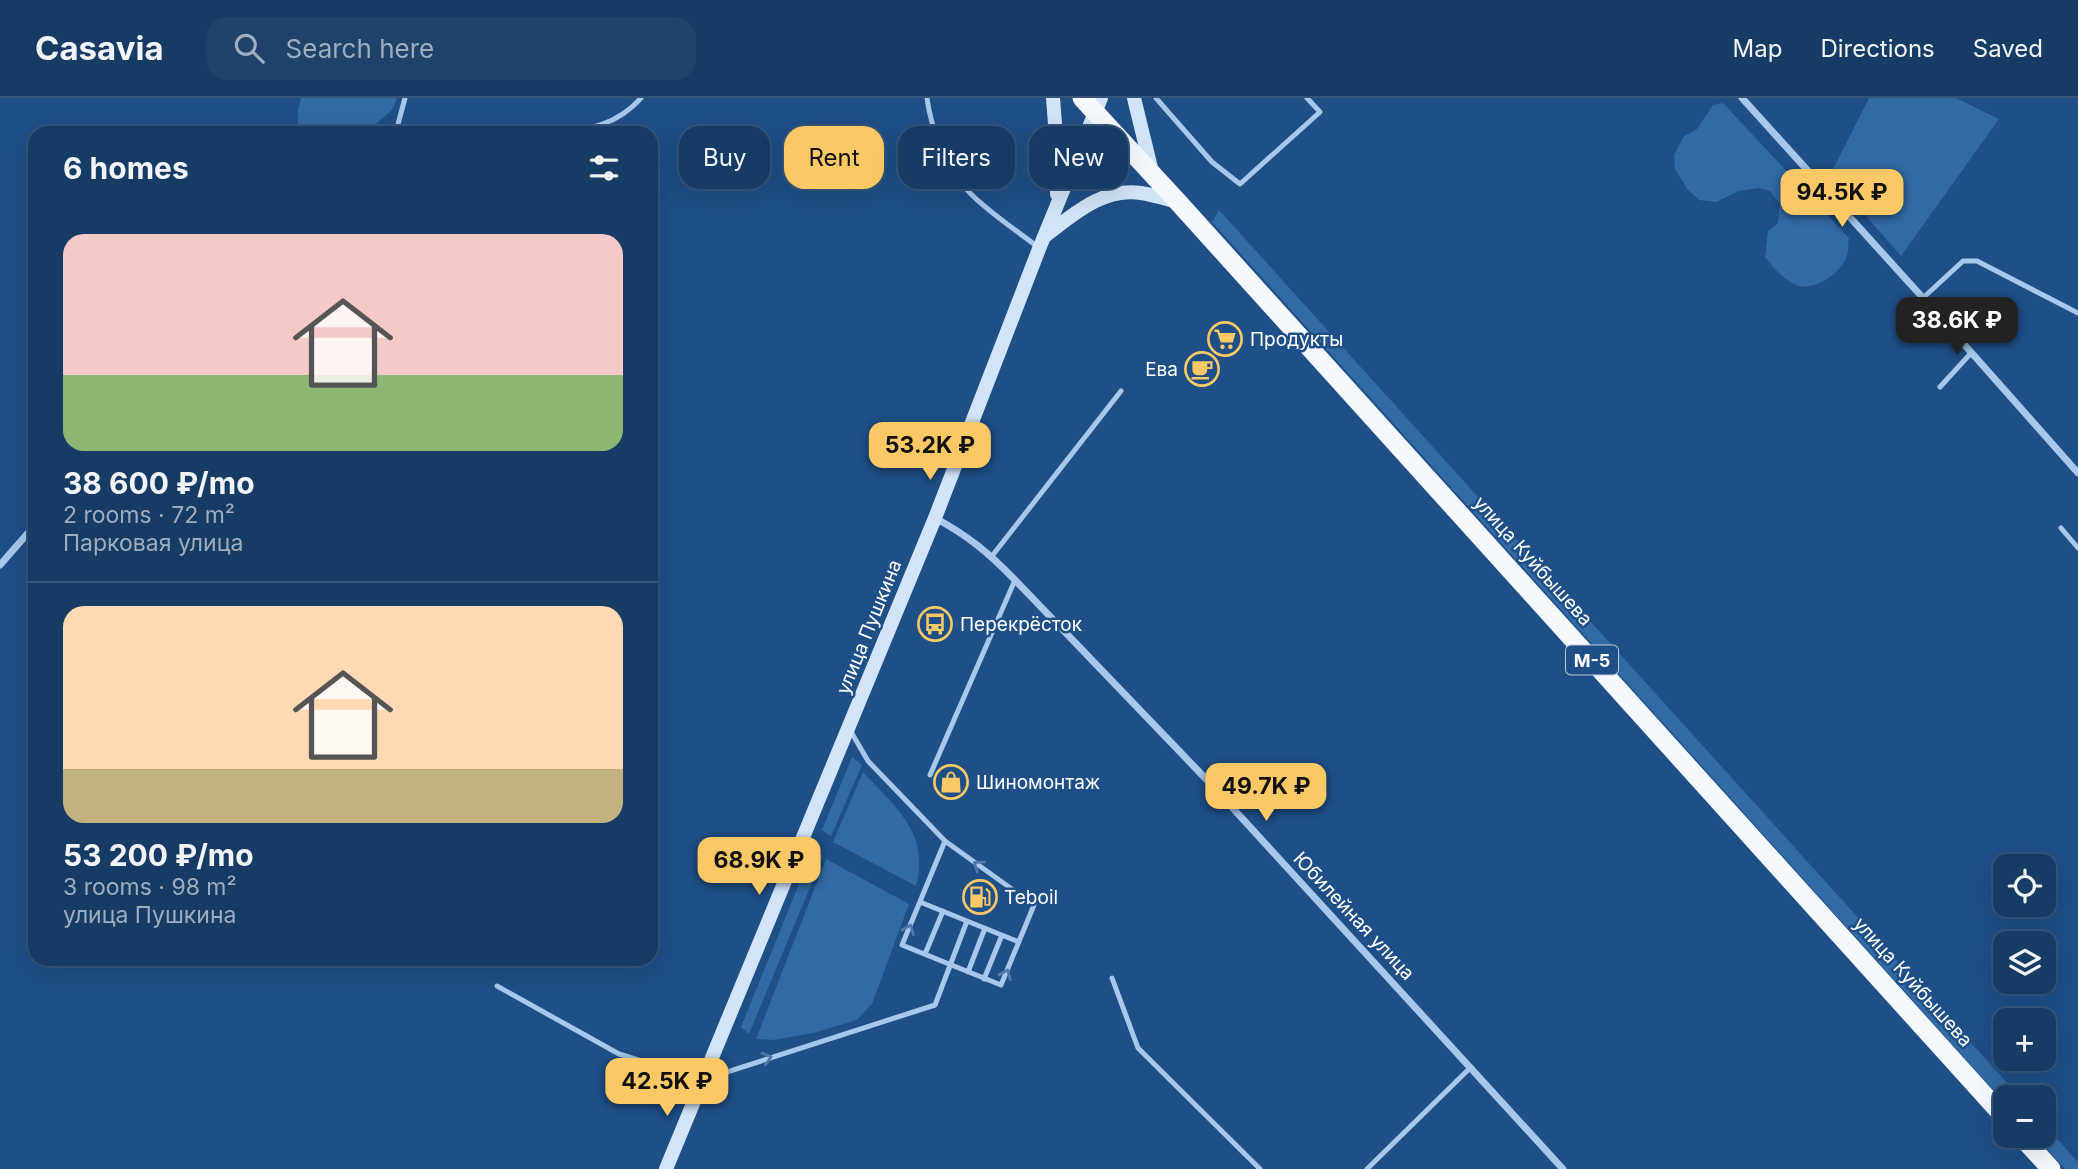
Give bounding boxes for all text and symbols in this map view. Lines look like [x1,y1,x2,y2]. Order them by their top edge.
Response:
search box [206,17,696,80]
text: Casavia [35,28,164,68]
icon: search [230,29,268,67]
text: Search here [286,33,434,64]
text: Map [1733,34,1782,63]
text: Directions [1820,34,1935,63]
text: Saved [1973,34,2043,63]
chip: Buy [679,126,770,189]
chip: Rent [784,126,884,189]
chip: Filters [898,126,1015,189]
chip: New [1029,126,1128,189]
icon: filters [585,149,623,187]
text: 6 homes [63,150,189,186]
pin: 94.5K ₽ [1777,170,1907,229]
text: 94.5K ₽ [1796,178,1888,206]
icon: home [280,280,406,406]
pin: 38.6K ₽ [1892,298,2022,357]
text: 38.6K ₽ [1912,306,2002,334]
supermarket icon: Продукты [1206,320,1244,358]
place label: Продукты [1250,328,1343,351]
cafe icon: Ева [1183,350,1221,388]
place label: Ева [1145,358,1178,381]
pin: 53.2K ₽ [865,422,995,482]
text: 53.2K ₽ [885,431,975,459]
text: 38 600 ₽/mo [63,465,255,501]
street label: улица Куйбышева [1469,491,1597,631]
text: 2 rooms · 72 m² [63,501,235,529]
text: Парковая улица [63,529,243,557]
street label: улица Пушкина [831,556,907,698]
bus stop icon: Перекрёсток [916,605,954,643]
place label: Перекрёсток [960,613,1083,636]
road number: М-5 [1566,646,1618,674]
icon: home [280,652,406,778]
shop icon: Шиномонтаж [932,763,970,801]
pin: 49.7K ₽ [1201,764,1331,823]
place label: Шиномонтаж [976,771,1100,794]
text: 49.7K ₽ [1221,772,1311,800]
text: 53 200 ₽/mo [63,837,254,873]
pin: 68.9K ₽ [694,838,824,897]
text: 68.9K ₽ [714,846,804,874]
street label: Юбилейная улица [1289,847,1419,985]
map controls [1993,854,2056,1148]
button: locate [1993,854,2056,917]
one-way arrow [974,861,986,874]
text: 3 rooms · 98 m² [63,873,237,901]
fuel station icon: Teboil [961,878,999,916]
place label: Teboil [1004,886,1058,909]
text: улица Пушкина [63,901,236,929]
street label: улица Куйбышева [1849,912,1977,1052]
one-way arrow [900,924,914,936]
button: layers [1993,931,2056,994]
one-way arrow [997,969,1011,981]
button: + [1993,1008,2056,1071]
one-way arrow [760,1052,772,1067]
pin: 42.5K ₽ [602,1058,732,1118]
text: 42.5K ₽ [621,1067,713,1095]
button: − [1993,1085,2056,1148]

